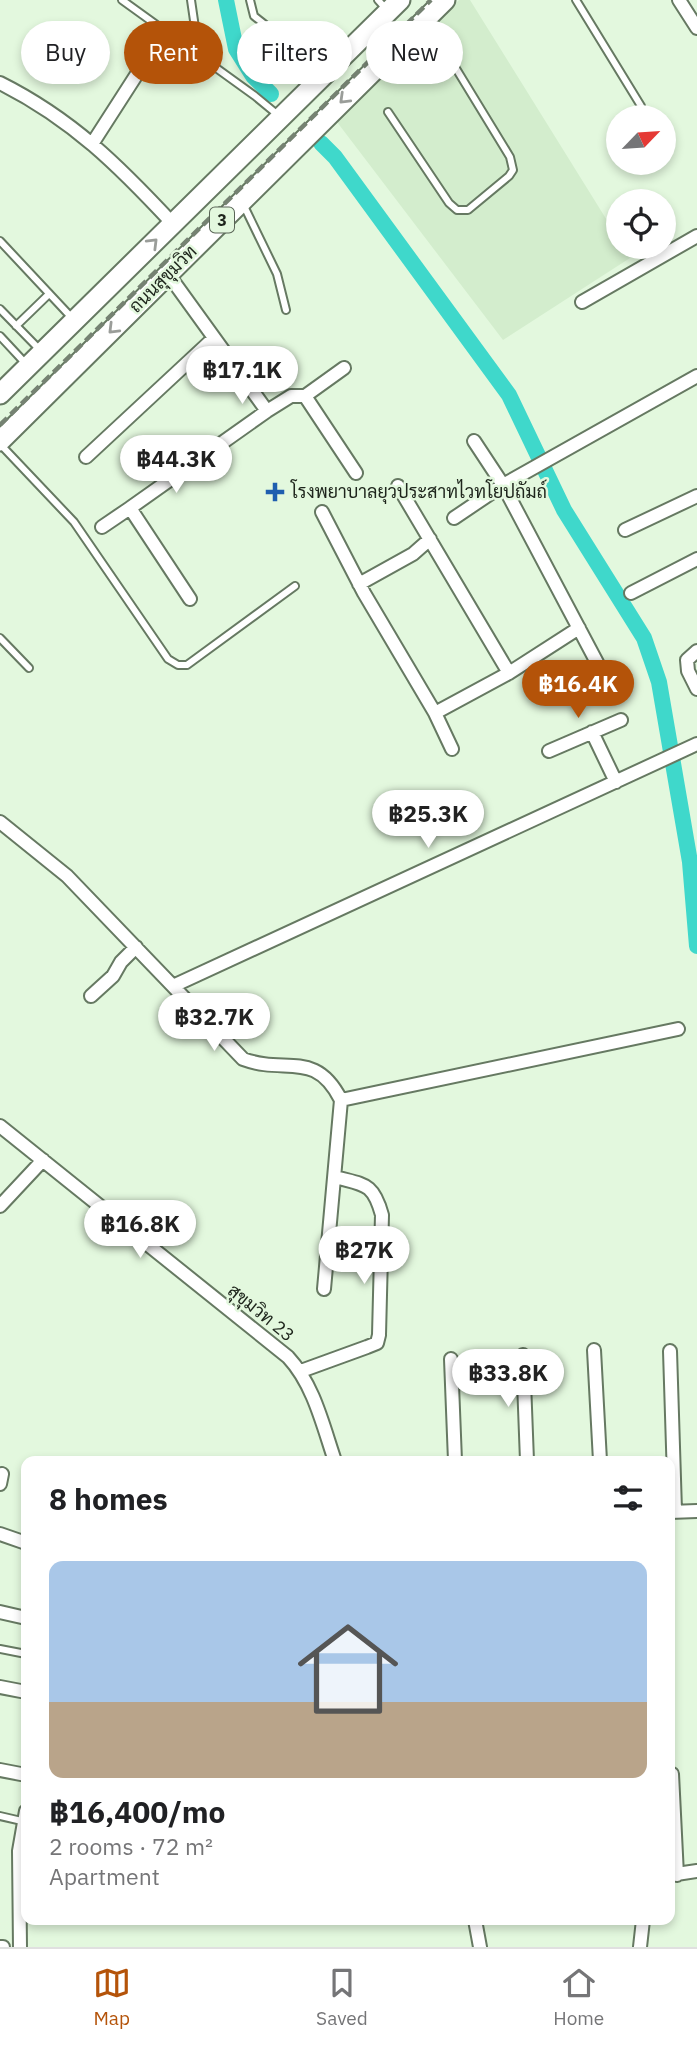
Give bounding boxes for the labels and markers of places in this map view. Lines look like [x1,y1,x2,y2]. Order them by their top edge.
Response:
pin: ฿17.1K [185,346,299,406]
pin: ฿44.3K [119,435,233,495]
place label: โรงพยาบาลยุวประสาทไวทโยปถัมถ์ [290,479,547,504]
marker: โรงพยาบาลยุวประสาทไวทโยปถัมถ์ [265,482,285,502]
pin: ฿16.4K [521,660,635,720]
pin: ฿25.3K [371,790,485,850]
pin: ฿32.7K [157,993,271,1053]
pin: ฿16.8K [83,1200,197,1260]
pin: ฿27K [323,1226,405,1286]
pin: ฿33.8K [451,1350,565,1409]

